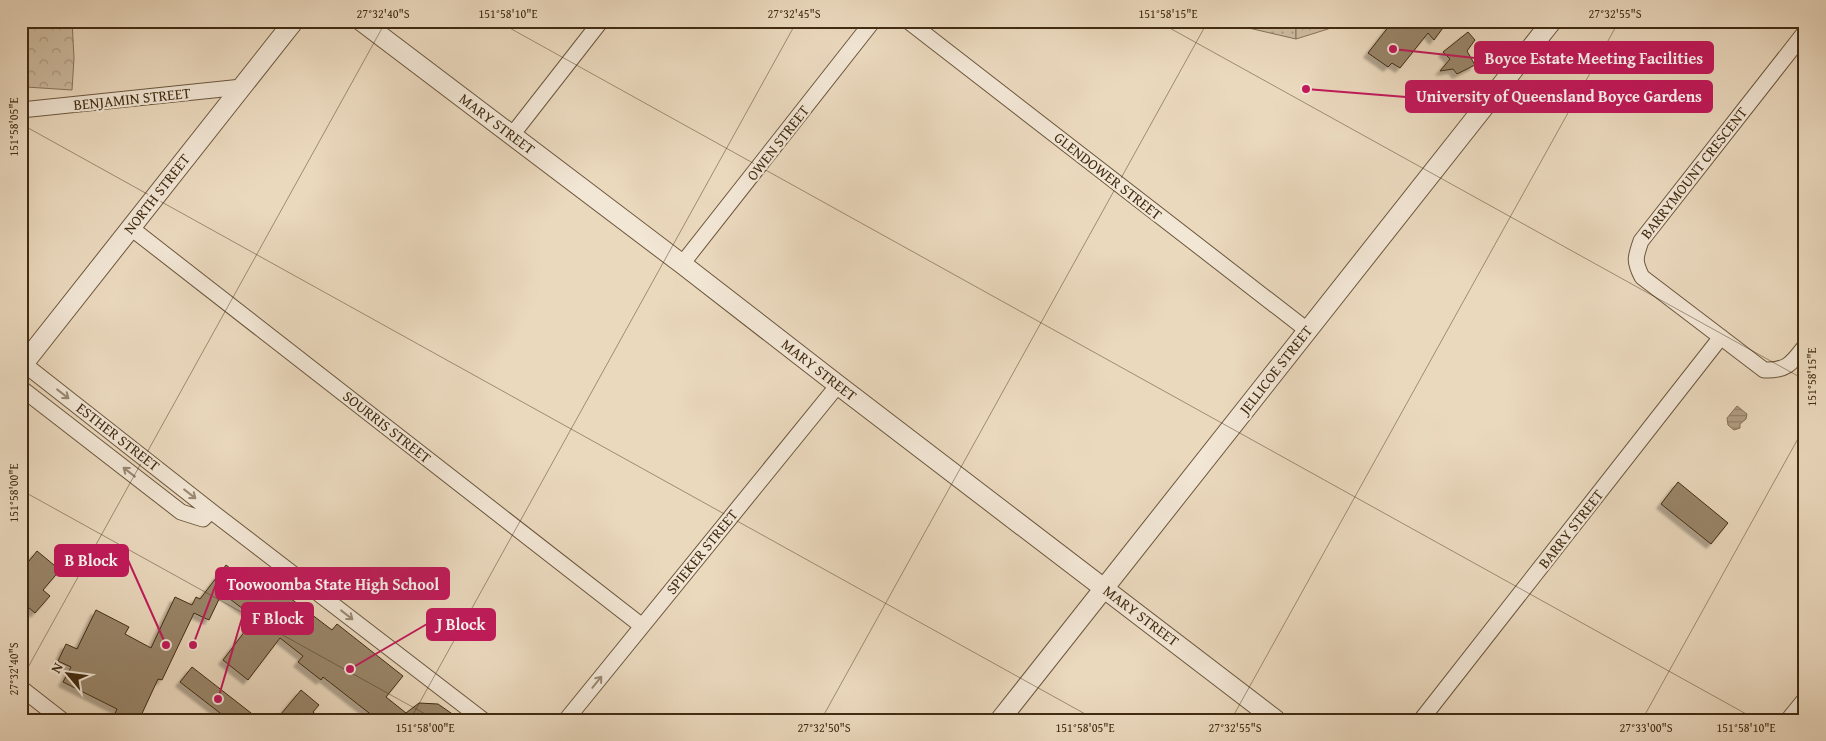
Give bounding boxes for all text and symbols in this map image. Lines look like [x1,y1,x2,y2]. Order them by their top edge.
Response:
text: 27°32'40"S [356,5,410,22]
text: 151°58'10"E [478,5,538,22]
text: 27°32'45"S [767,5,821,22]
text: 151°58'15"E [1138,5,1198,22]
text: 27°32'55"S [1588,5,1642,22]
callout: Boyce Estate Meeting Facilities [1475,42,1713,73]
text: Boyce Estate Meeting Facilities [1485,46,1703,70]
callout: University of Queensland Boyce Gardens [1406,81,1712,112]
street label: BENJAMIN STREET [72,82,192,115]
text: University of Queensland Boyce Gardens [1416,84,1702,108]
street label: MARY STREET [455,88,540,160]
text: 151°58'05"E [5,97,22,157]
street label: OWEN STREET [741,100,814,185]
street label: BARRYMOUNT CRESCENT [1635,102,1752,243]
street label: GLENDOWER STREET [1050,127,1167,225]
street label: NORTH STREET [119,149,195,238]
street label: JELLICOE STREET [1233,320,1317,420]
street label: MARY STREET [777,334,862,406]
text: 151°58'15"E [1803,347,1820,407]
street label: SOURRIS STREET [339,385,436,468]
one-way arrow [56,388,69,399]
street label: ESTHER STREET [72,397,165,476]
text: 151°58'00"E [5,463,22,523]
one-way arrow [123,466,136,477]
street label: BARRY STREET [1533,484,1609,573]
one-way arrow [183,489,196,500]
street label: SPIEKER STREET [661,504,743,599]
callout: B Block [55,545,128,576]
text: B Block [64,548,118,572]
callout: Toowoomba State High School [216,568,449,599]
text: Toowoomba State High School [227,572,439,596]
street label: MARY STREET [1099,580,1184,652]
callout: F Block [242,603,313,634]
text: F Block [252,606,305,630]
one-way arrow [340,609,353,620]
callout: J Block [427,609,495,640]
text: J Block [434,612,486,636]
text: 27°32'40"S [5,642,22,696]
north arrow [42,648,92,698]
text: N [46,658,68,677]
one-way arrow [591,676,602,689]
text: 151°58'00"E [395,719,455,736]
text: 27°32'50"S [797,719,851,736]
text: 151°58'05"E [1055,719,1115,736]
text: 27°32'55"S [1208,719,1262,736]
text: 27°33'00"S [1619,719,1673,736]
text: 151°58'10"E [1716,719,1776,736]

